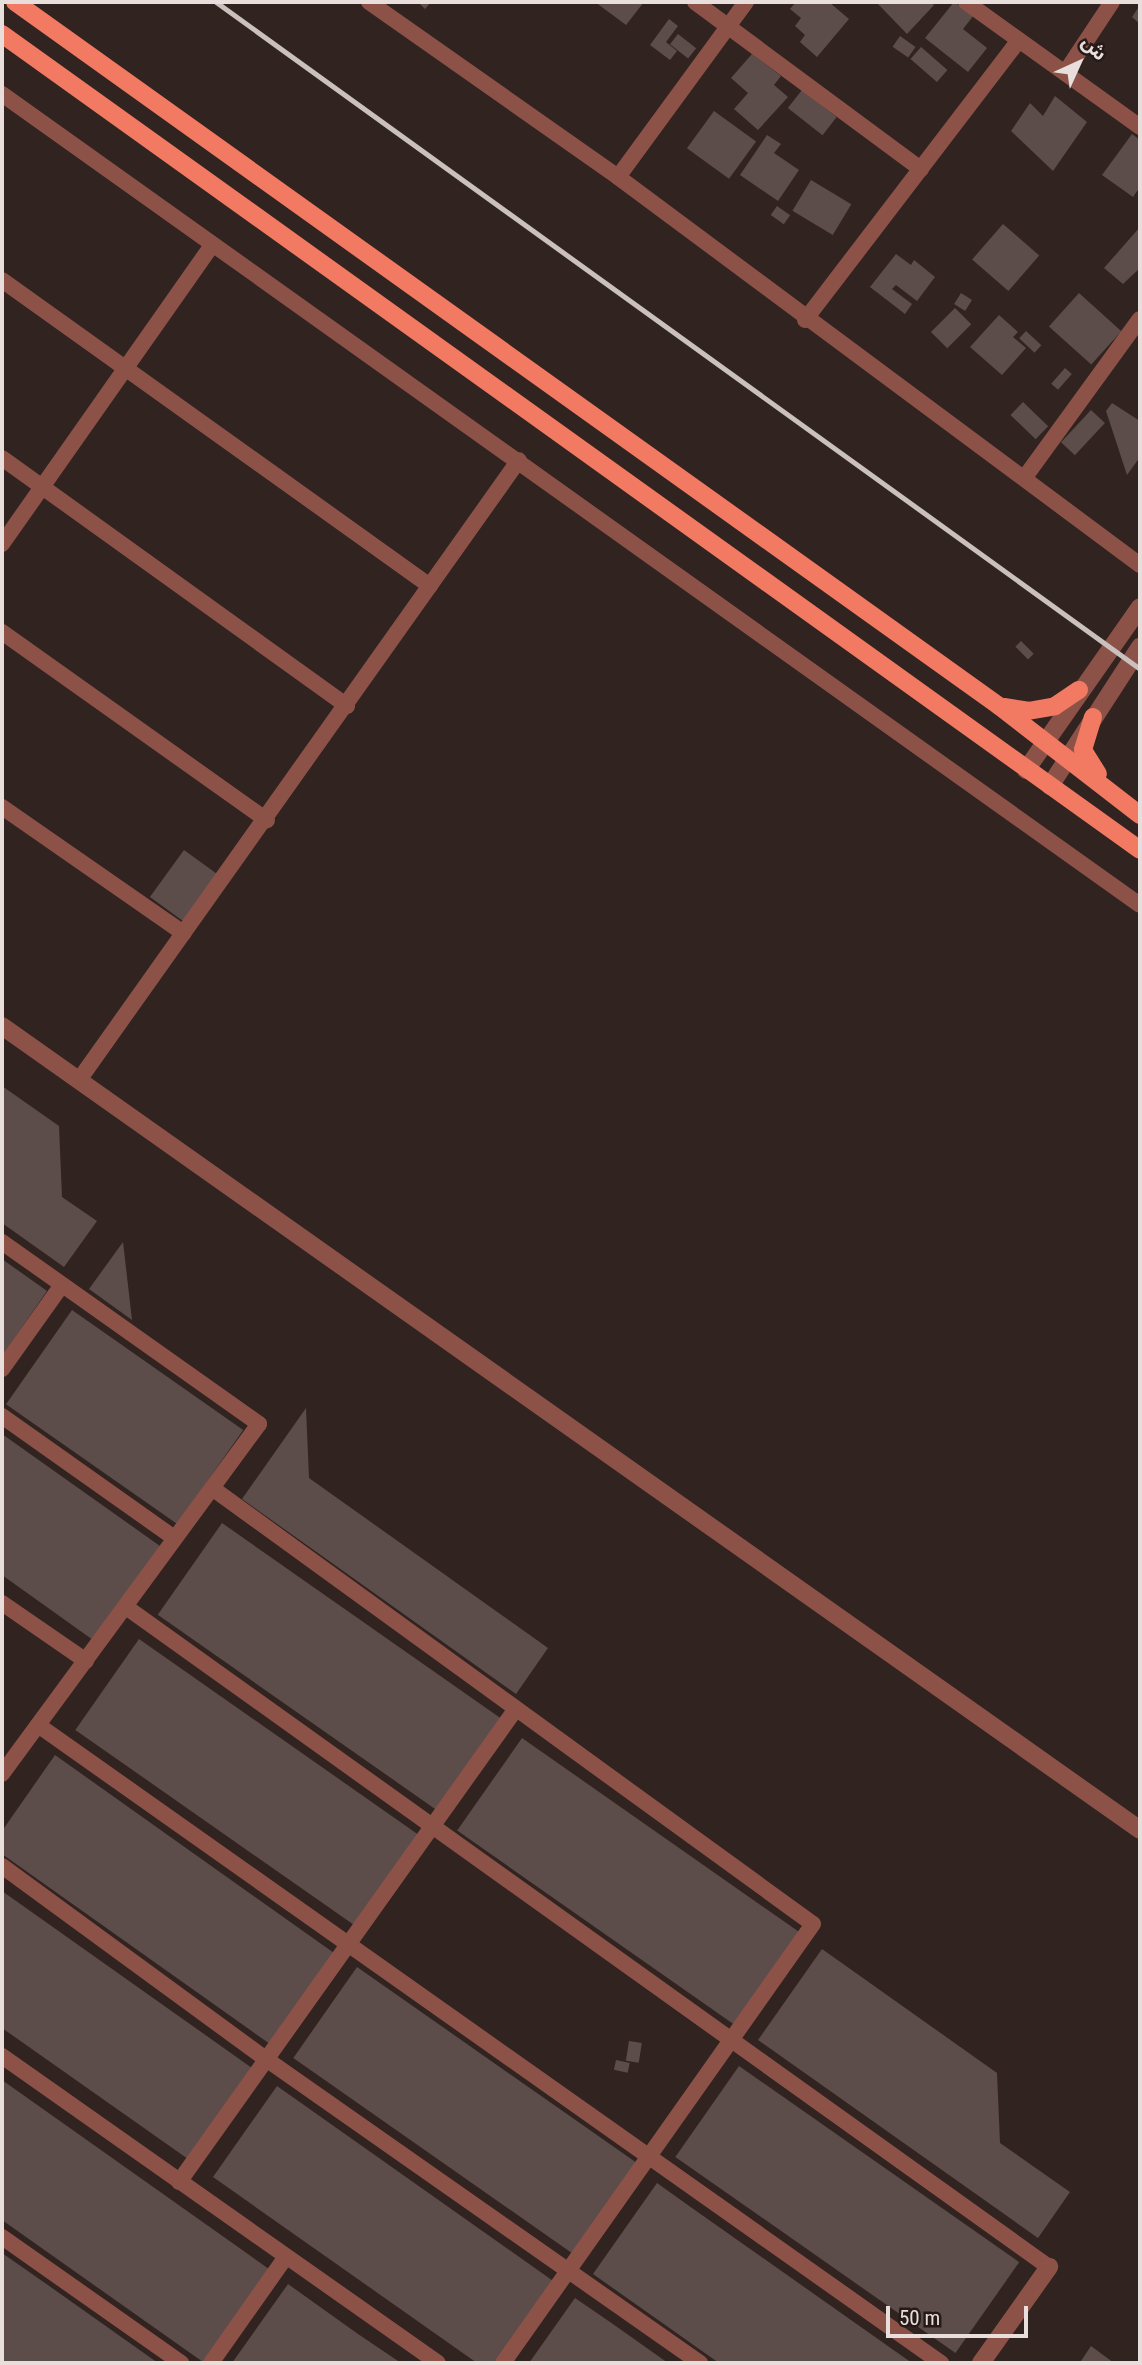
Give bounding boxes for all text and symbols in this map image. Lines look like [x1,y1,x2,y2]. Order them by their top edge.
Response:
north arrow [1044,28,1114,98]
text: ش [1077,30,1112,65]
scale bar [890,2292,1032,2336]
text: 50 m [899,2306,940,2330]

